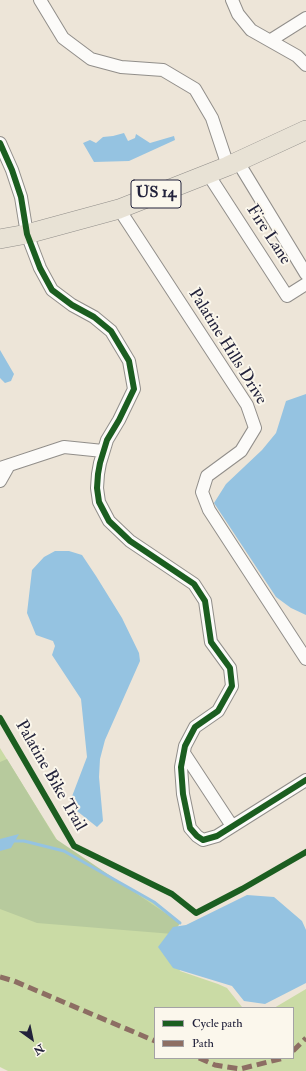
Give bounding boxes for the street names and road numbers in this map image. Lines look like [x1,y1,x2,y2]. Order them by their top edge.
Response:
road number: US 14 [131,180,181,208]
street label: Fire Lane [241,201,295,269]
street label: Palatine Hills Drive [183,285,271,409]
street label: Palatine Bike Trail [10,717,90,835]

